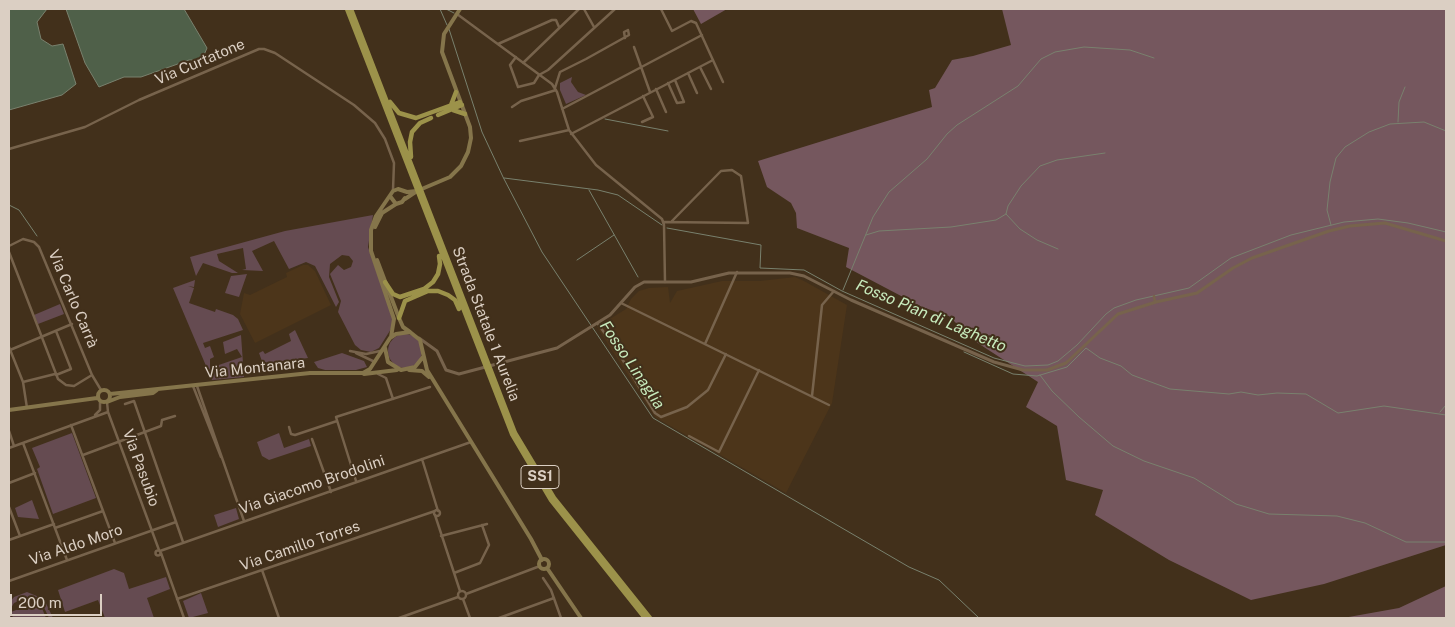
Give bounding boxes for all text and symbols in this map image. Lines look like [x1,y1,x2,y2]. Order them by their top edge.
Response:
street label: Via Curtatone [153,35,247,89]
street label: Strada Statale 1 Aurelia [448,244,524,404]
street label: Via Carlo Carrà [44,247,102,351]
water label: Fosso Pian di Laghetto [853,276,1009,356]
water label: Fosso Linaglia [595,317,669,413]
street label: Via Montanara [204,354,306,382]
street label: Via Pasubio [119,427,163,509]
street label: Via Giacomo Brodolini [237,452,387,518]
road number: SS1 [521,466,559,488]
street label: Via Camillo Torres [238,517,362,575]
street label: Via Aldo Moro [27,521,125,569]
scale bar [12,584,105,616]
text: 200 m [18,594,62,611]

